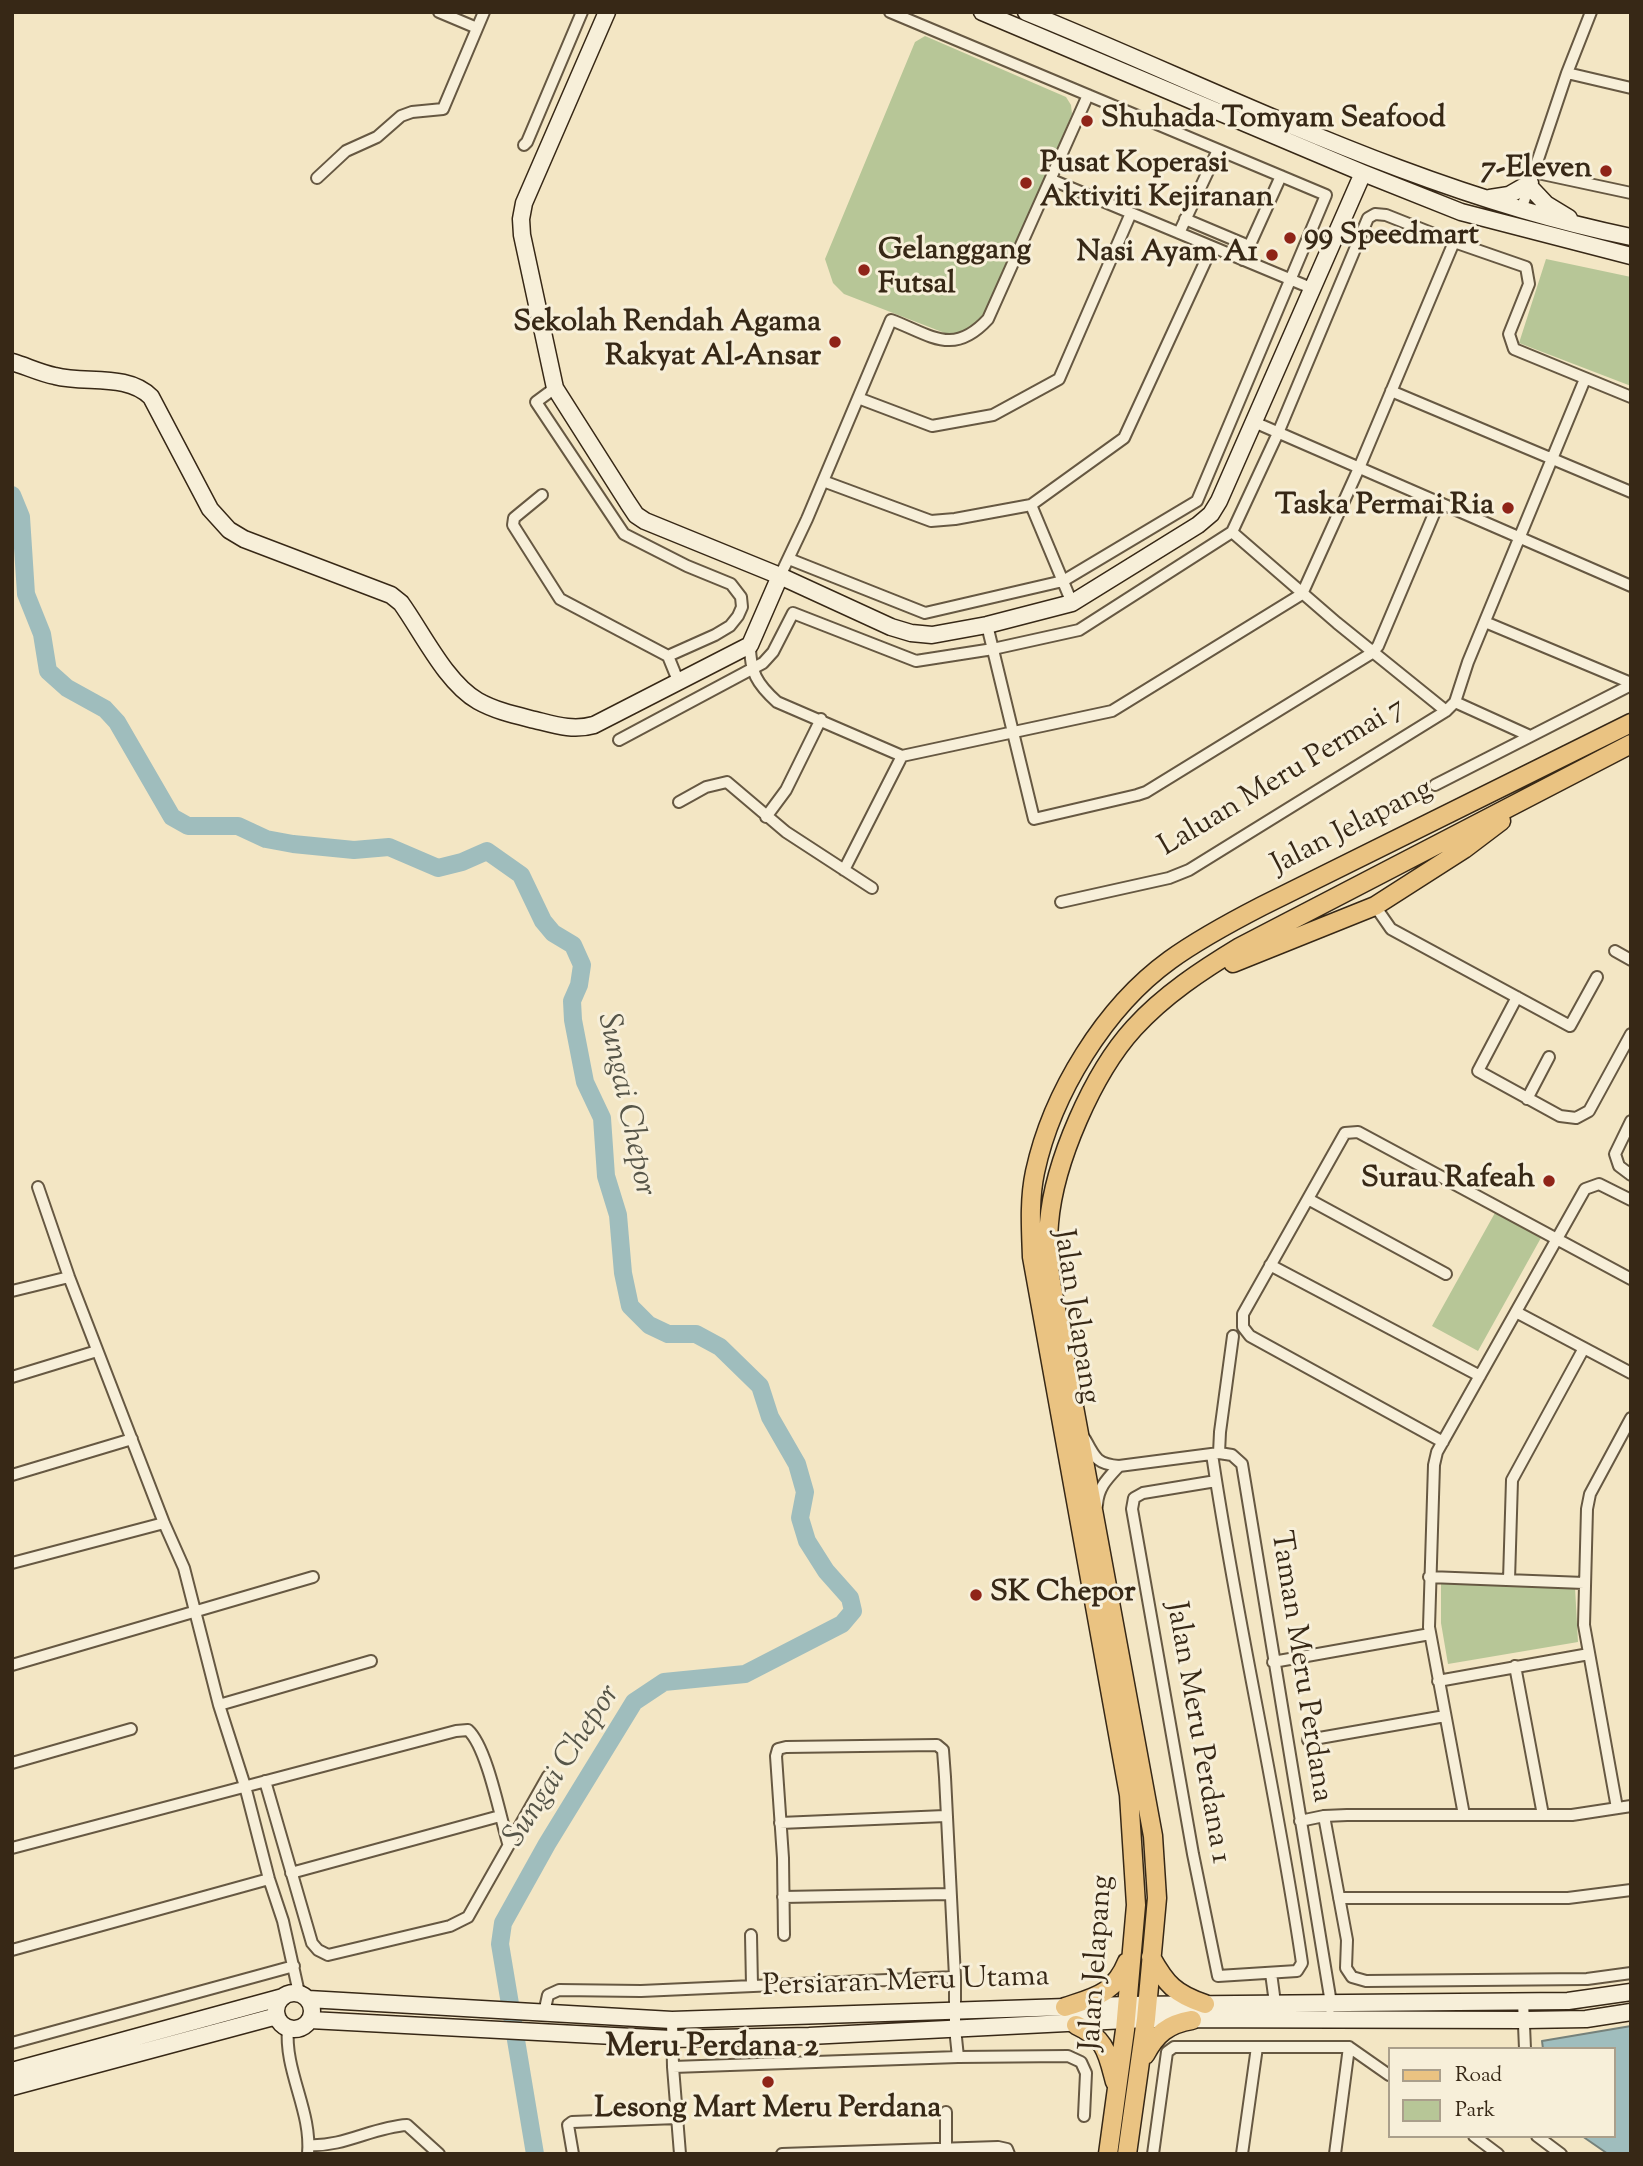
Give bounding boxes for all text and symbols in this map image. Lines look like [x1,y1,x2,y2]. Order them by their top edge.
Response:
place label: Shuhada Tomyam Seafood [1101,103,1446,139]
marker: Shuhada Tomyam Seafood [1079,113,1095,129]
place label: Pusat Koperasi Aktiviti Kejiranan [1040,148,1274,218]
place label: 7-Eleven [1481,153,1592,189]
marker: 7-Eleven [1598,163,1614,179]
marker: Pusat Koperasi Aktiviti Kejiranan [1018,175,1034,191]
place label: 99 Speedmart [1304,220,1479,256]
marker: 99 Speedmart [1282,230,1298,246]
place label: Gelanggang Futsal [878,235,1031,306]
place label: Nasi Ayam A1 [1076,237,1258,273]
marker: Nasi Ayam A1 [1264,247,1280,263]
marker: Gelanggang Futsal [856,262,872,278]
place label: Sekolah Rendah Agama Rakyat Al-Ansar [513,307,821,378]
marker: Sekolah Rendah Agama Rakyat Al-Ansar [827,334,843,350]
place label: Taska Permai Ria [1275,490,1494,526]
marker: Taska Permai Ria [1500,500,1516,516]
street label: Laluan Meru Permai 7 [1153,691,1413,867]
street label: Jalan Jelapang [1266,773,1440,885]
water label: Sungai Chepor [586,1010,662,1200]
place label: Surau Rafeah [1361,1163,1535,1199]
marker: Surau Rafeah [1541,1173,1557,1189]
street label: Jalan Jelapang [1042,1227,1106,1407]
street label: Taman Meru Perdana [1260,1529,1338,1805]
place label: SK Chepor [990,1577,1135,1613]
marker: SK Chepor [968,1587,984,1603]
street label: Jalan Meru Perdana 1 [1155,1600,1237,1866]
water label: Sungai Chepor [497,1679,631,1855]
street label: Jalan Jelapang [1075,1874,1123,2052]
street label: Persiaran Meru Utama [762,1961,1050,2007]
district label: Meru Perdana 2 [606,2031,818,2069]
legend [1388,2047,1615,2138]
text: Road [1455,2061,1502,2091]
marker: Lesong Mart Meru Perdana [760,2074,776,2090]
place label: Lesong Mart Meru Perdana [595,2093,941,2129]
text: Park [1455,2096,1495,2126]

